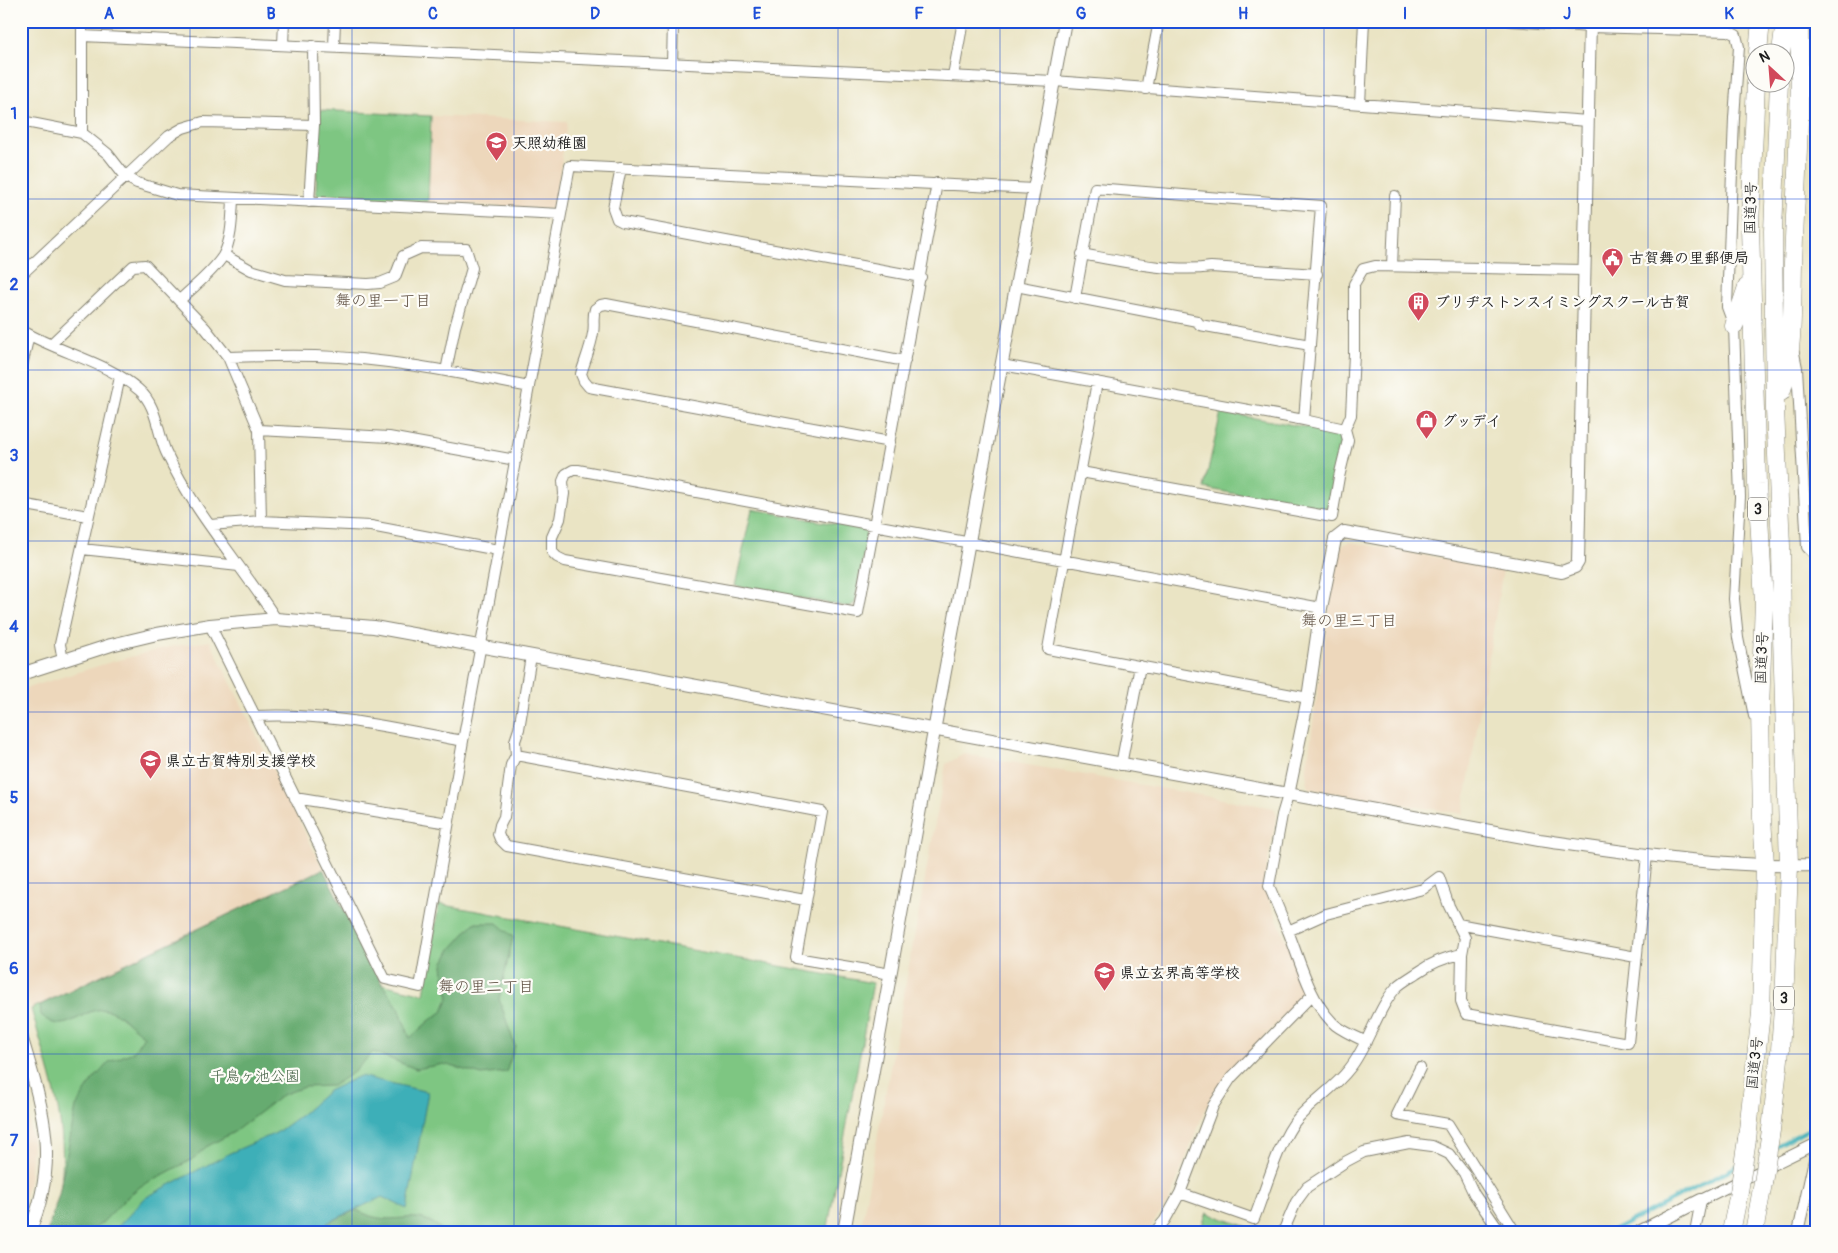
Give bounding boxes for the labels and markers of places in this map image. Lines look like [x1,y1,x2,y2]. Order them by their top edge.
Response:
school or university icon: 天照幼稚園 [484,131,508,162]
place label: 天照幼稚園 [512,134,587,153]
public building icon: 古賀舞の里郵便局 [1601,246,1625,277]
place label: 古賀舞の里郵便局 [1629,249,1749,268]
building icon: ブリヂストンスイミングスクール古賀 [1407,290,1431,321]
place label: ブリヂストンスイミングスクール古賀 [1435,293,1690,312]
shop icon: グッデイ [1414,409,1438,440]
place label: グッデイ [1442,412,1501,431]
school or university icon: 県立古賀特別支援学校 [138,749,162,780]
place label: 県立古賀特別支援学校 [166,752,316,771]
school or university icon: 県立玄界高等学校 [1092,961,1116,992]
place label: 県立玄界高等学校 [1120,964,1240,983]

